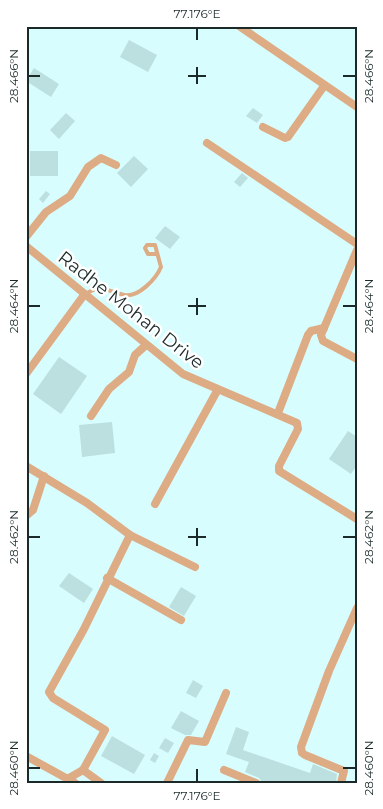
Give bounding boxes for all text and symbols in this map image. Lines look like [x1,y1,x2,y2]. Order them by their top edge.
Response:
text: 77.176°E [173,6,221,21]
text: 28.466°N [6,49,21,103]
text: 28.466°N [361,49,376,103]
street label: Radhe Mohan Drive [54,246,208,374]
text: 28.464°N [6,279,21,333]
text: 28.464°N [361,279,376,333]
text: 28.462°N [6,510,21,564]
text: 28.462°N [361,510,376,564]
text: 28.460°N [6,741,21,795]
text: 28.460°N [361,741,376,795]
text: 77.176°E [173,788,221,803]

